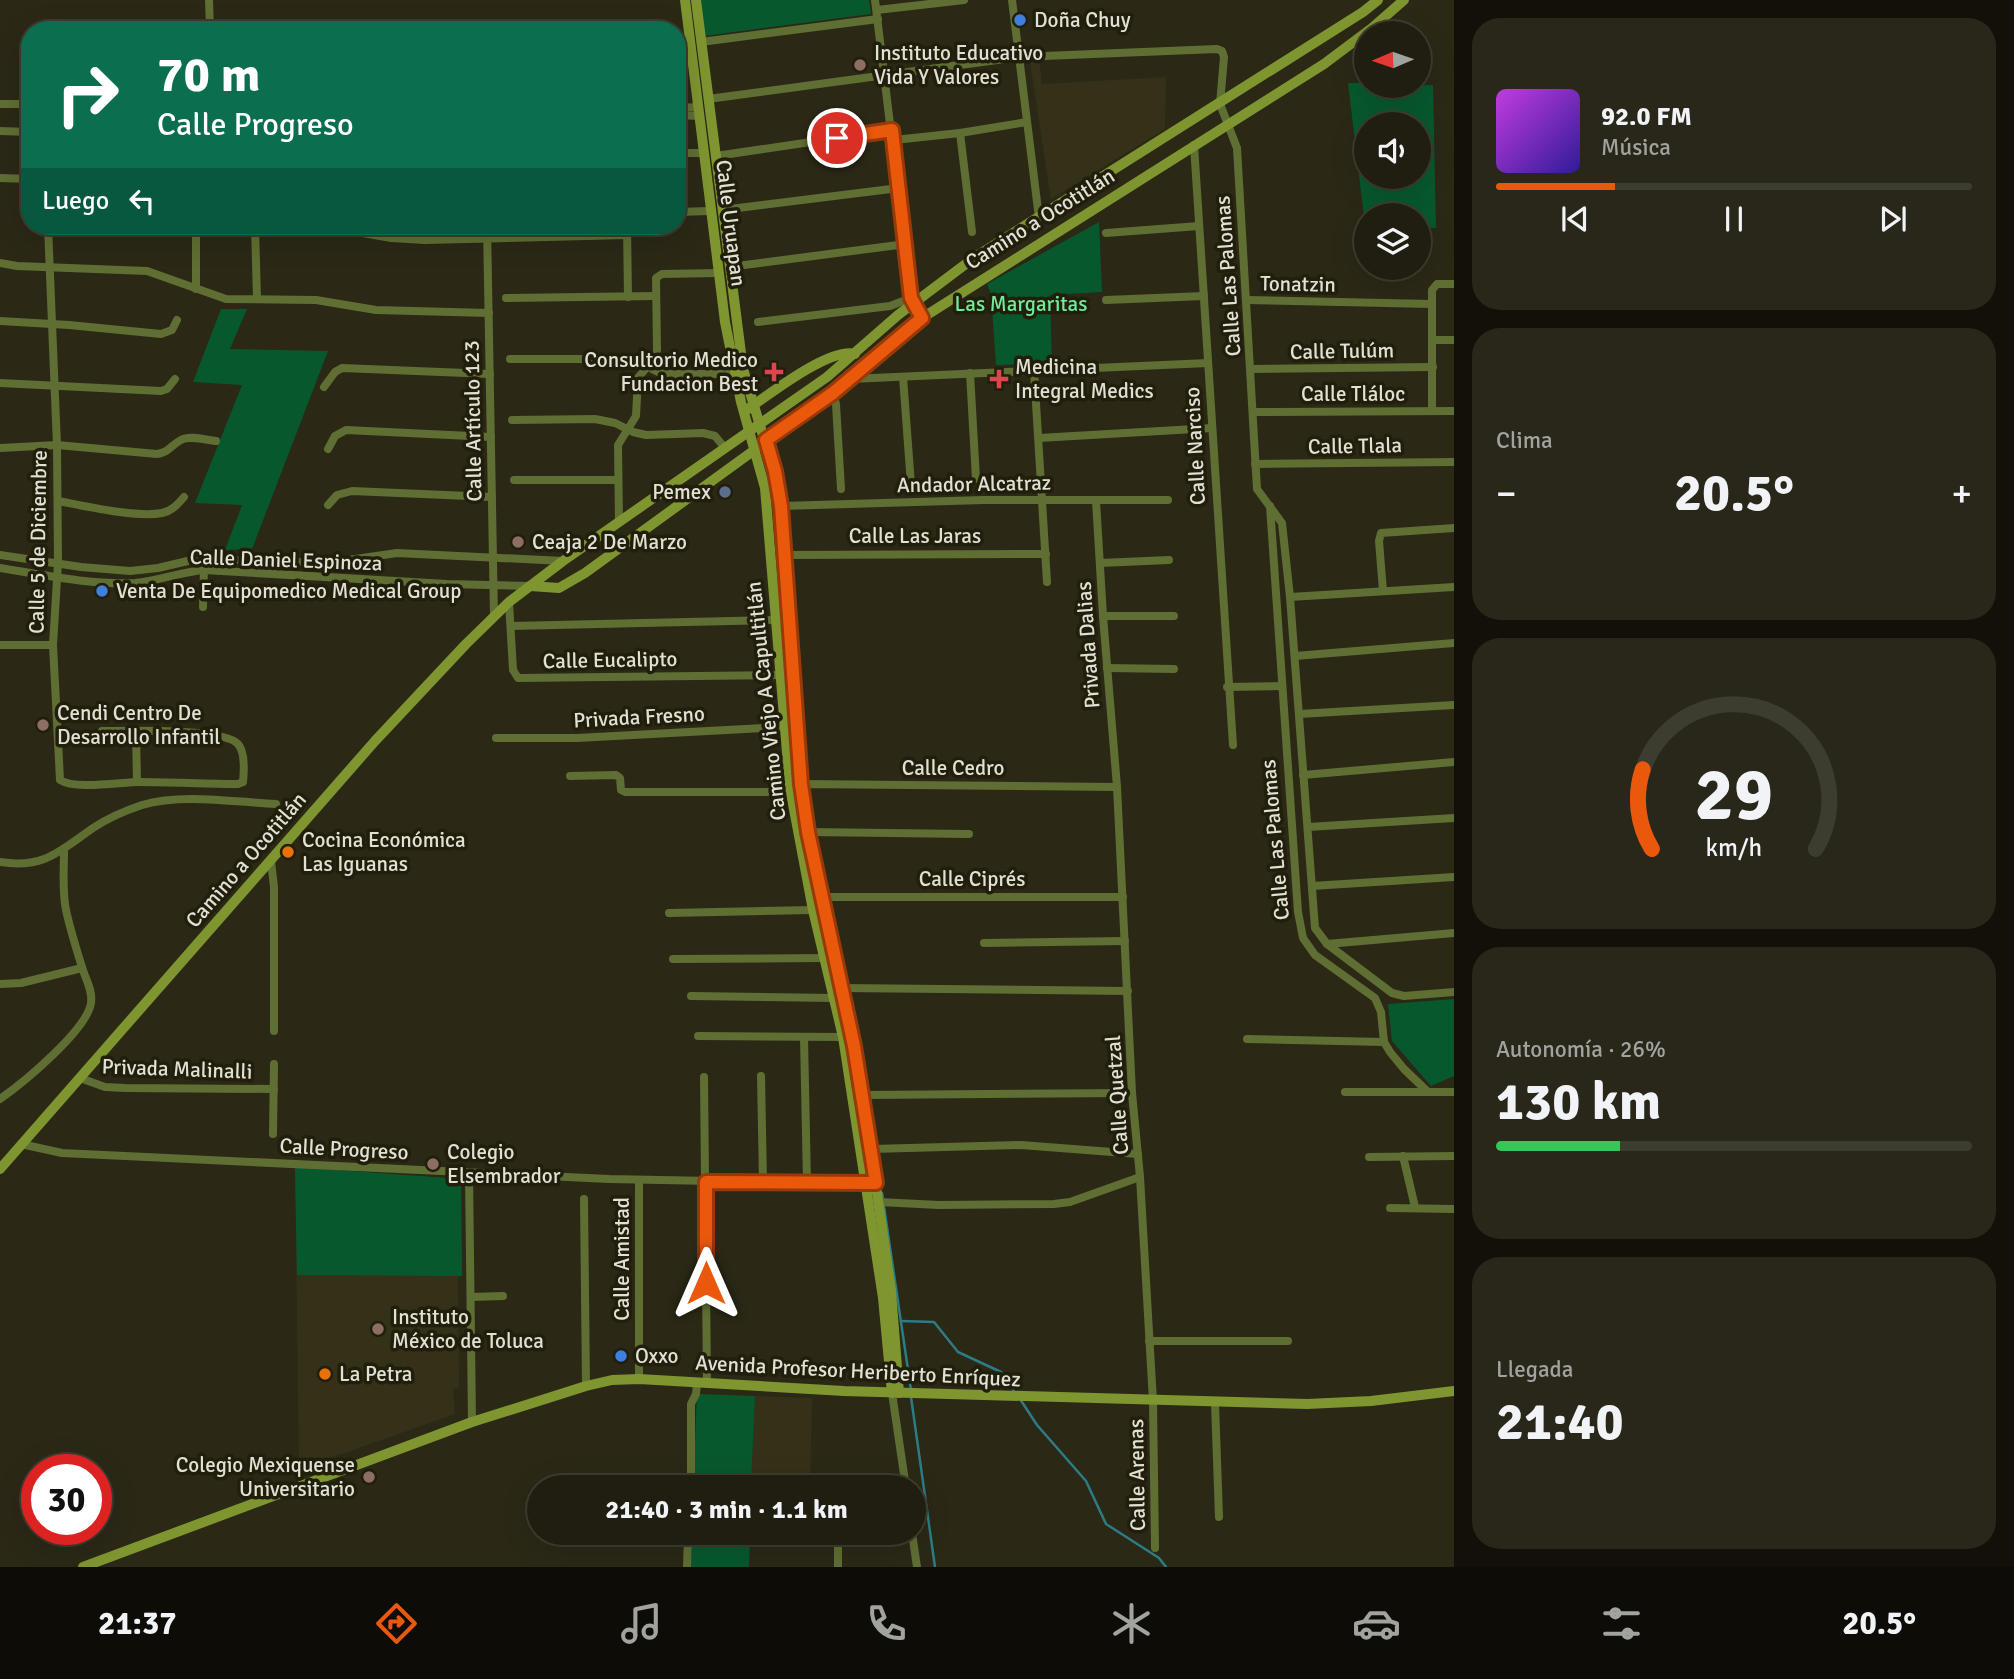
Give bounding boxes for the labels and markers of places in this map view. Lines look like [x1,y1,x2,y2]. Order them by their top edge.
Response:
place label: Doña Chuy [1034,7,1131,33]
marker: Doña Chuy [1012,12,1028,28]
place label: Instituto Educativo Vida Y Valores [874,40,1043,90]
marker: Instituto Educativo Vida Y Valores [852,57,868,73]
pin [807,108,867,168]
place label: Consultorio Medico Fundacion Best [584,347,758,397]
place label: Medicina Integral Medics [1015,354,1154,404]
marker: Consultorio Medico Fundacion Best [764,362,784,382]
marker: Medicina Integral Medics [989,369,1009,389]
place label: Pemex [652,479,711,505]
marker: Pemex [717,484,733,500]
place label: Ceaja 2 De Marzo [532,529,687,555]
marker: Ceaja 2 De Marzo [510,534,526,550]
place label: Venta De Equipomedico Medical Group [116,578,461,604]
marker: Venta De Equipomedico Medical Group [94,583,110,599]
place label: Cendi Centro De Desarrollo Infantil [57,700,221,750]
marker: Cendi Centro De Desarrollo Infantil [35,717,51,733]
place label: Cocina Económica Las Iguanas [302,827,466,877]
marker: Cocina Económica Las Iguanas [280,844,296,860]
place label: Colegio Elsembrador [447,1139,561,1189]
marker: Colegio Elsembrador [425,1156,441,1172]
place label: Instituto México de Toluca [392,1304,544,1354]
marker: Instituto México de Toluca [370,1321,386,1337]
place label: Oxxo [635,1343,678,1369]
marker: Oxxo [613,1348,629,1364]
place label: La Petra [339,1361,412,1387]
marker: La Petra [317,1366,333,1382]
place label: Colegio Mexiquense Universitario [176,1452,355,1502]
marker: Colegio Mexiquense Universitario [361,1469,377,1485]

